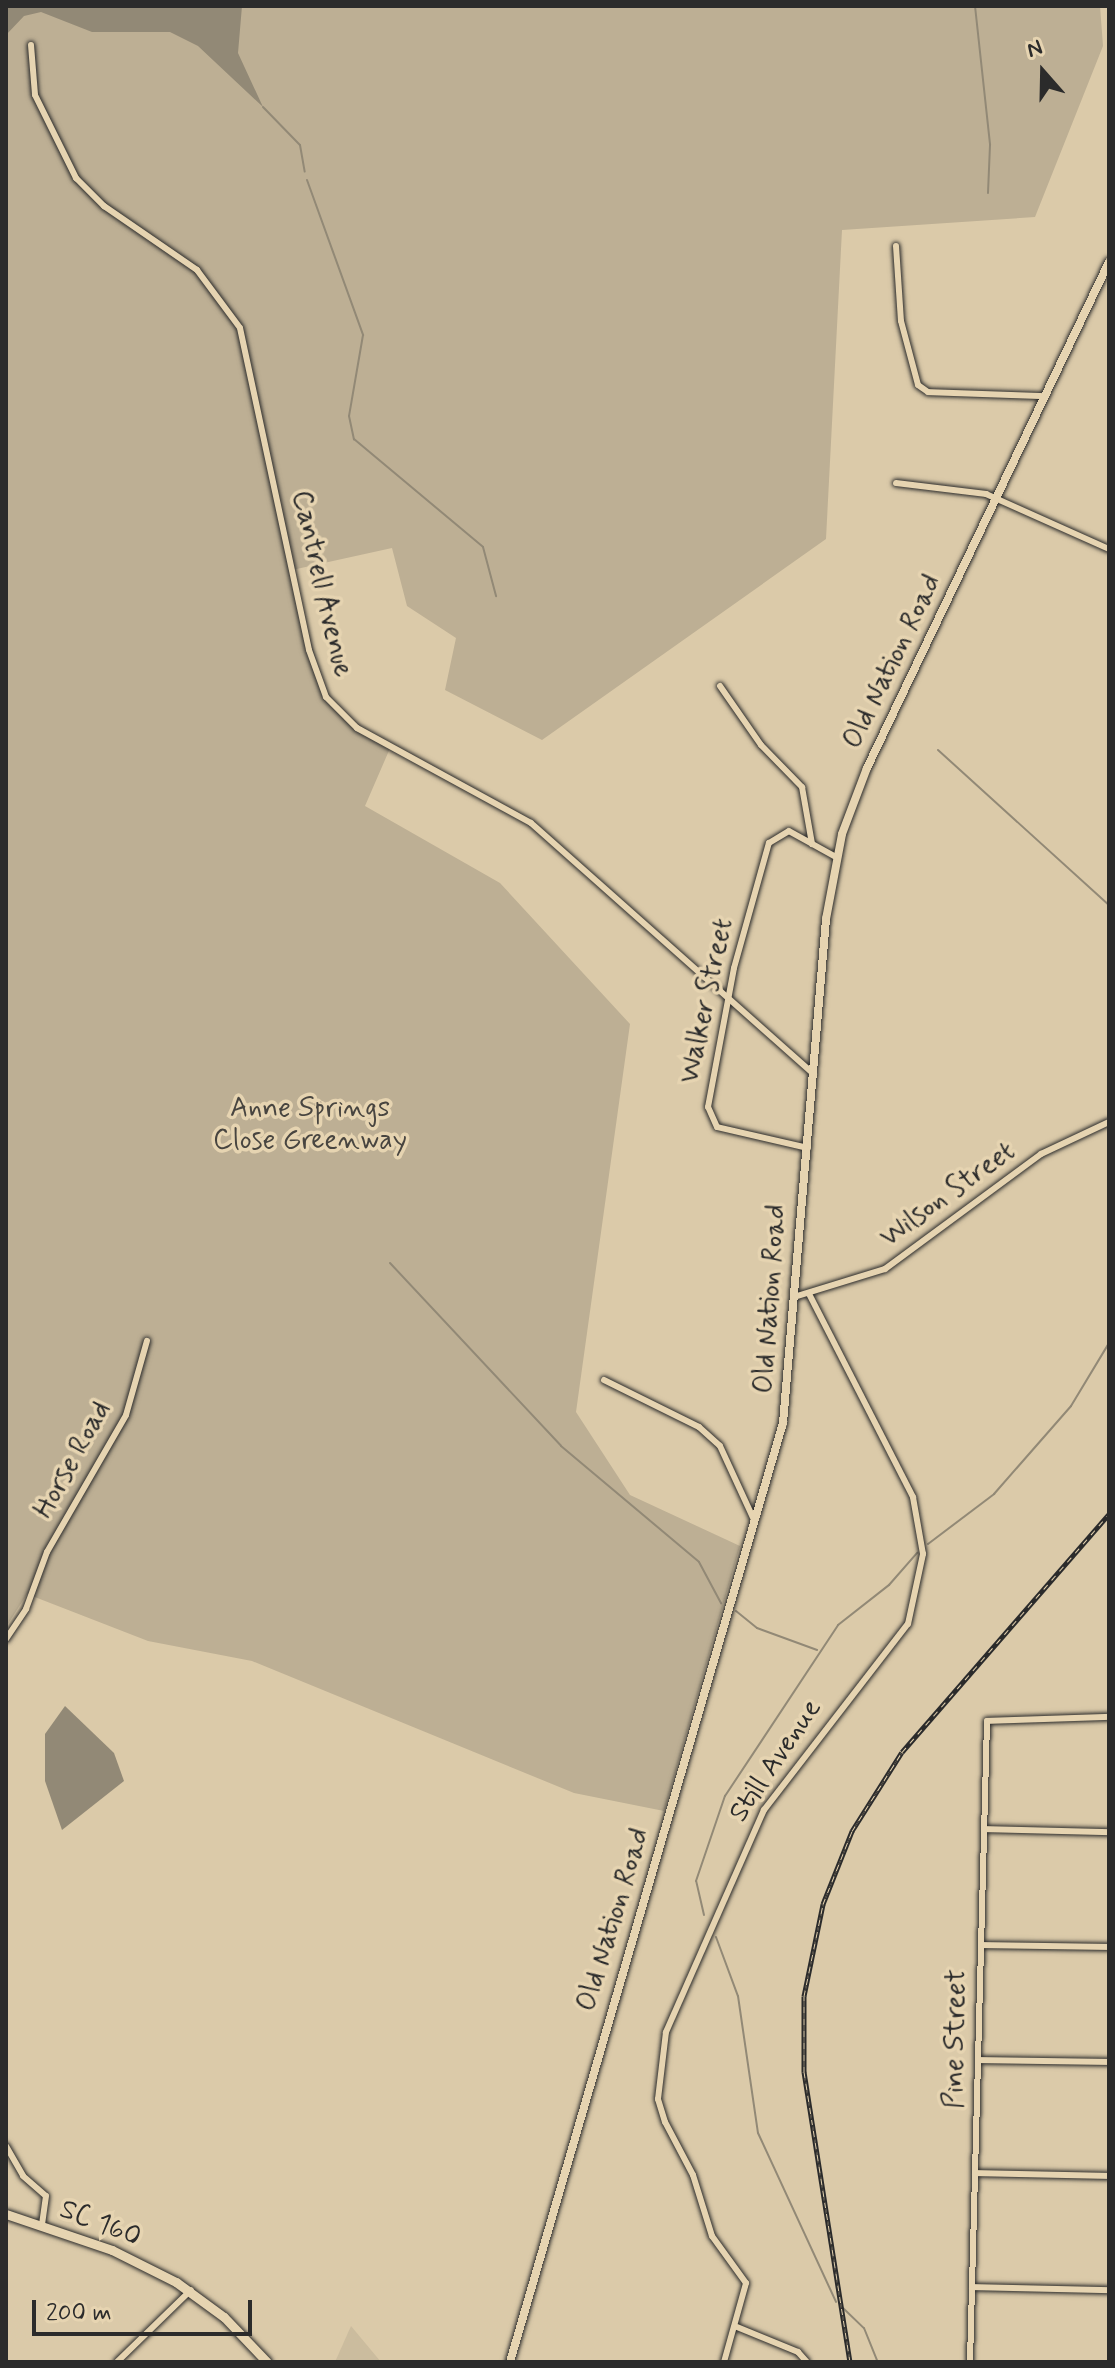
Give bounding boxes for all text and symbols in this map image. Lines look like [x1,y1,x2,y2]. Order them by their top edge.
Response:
north arrow [1003,32,1083,112]
text: N [1023,34,1046,65]
street label: Cantrell Avenue [283,485,359,683]
street label: Old Nation Road [837,571,949,753]
street label: Walker Street [673,913,741,1089]
park label: Anne Springs Close Greenway [211,1092,409,1158]
street label: Wilson Street [872,1134,1024,1256]
street label: Old Nation Road [748,1204,794,1394]
street label: Horse Road [27,1395,119,1525]
street label: Still Avenue [722,1692,830,1830]
street label: Old Nation Road [571,1826,657,2014]
street label: Pine Street [938,1970,974,2108]
street label: SC 160 [55,2193,145,2255]
scale bar [36,2284,256,2334]
text: 200 m [46,2298,112,2329]

